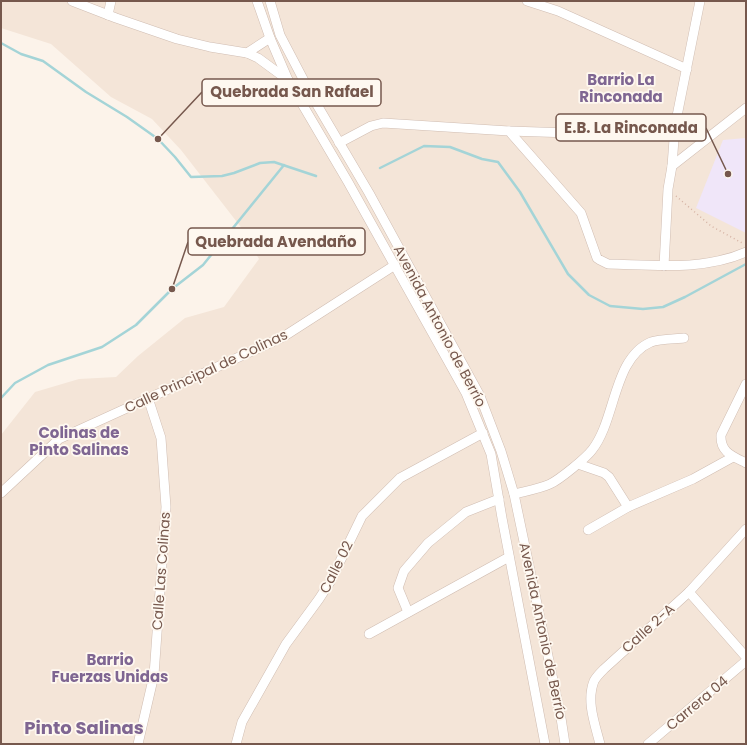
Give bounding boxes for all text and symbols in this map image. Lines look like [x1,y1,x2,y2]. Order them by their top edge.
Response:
district label: Barrio La Rinconada [579,69,663,107]
callout: Quebrada San Rafael [202,79,381,106]
text: Quebrada San Rafael [210,81,374,102]
callout: E.B. La Rinconada [556,114,706,141]
text: E.B. La Rinconada [564,117,698,138]
callout: Quebrada Avendaño [188,228,365,255]
text: Quebrada Avendaño [195,231,357,252]
street label: Avenida Antonio de Berrío [389,242,491,410]
street label: Calle Principal de Colinas [121,324,291,418]
district label: Colinas de Pinto Salinas [29,422,129,460]
street label: Calle Las Colinas [147,511,175,631]
street label: Calle 02 [314,537,358,597]
street label: Avenida Antonio de Berrío [514,541,572,721]
street label: Calle 2-A [617,599,679,657]
district label: Barrio Fuerzas Unidas [51,649,169,687]
street label: Carrera 04 [662,671,732,735]
district label: Pinto Salinas [24,715,144,740]

